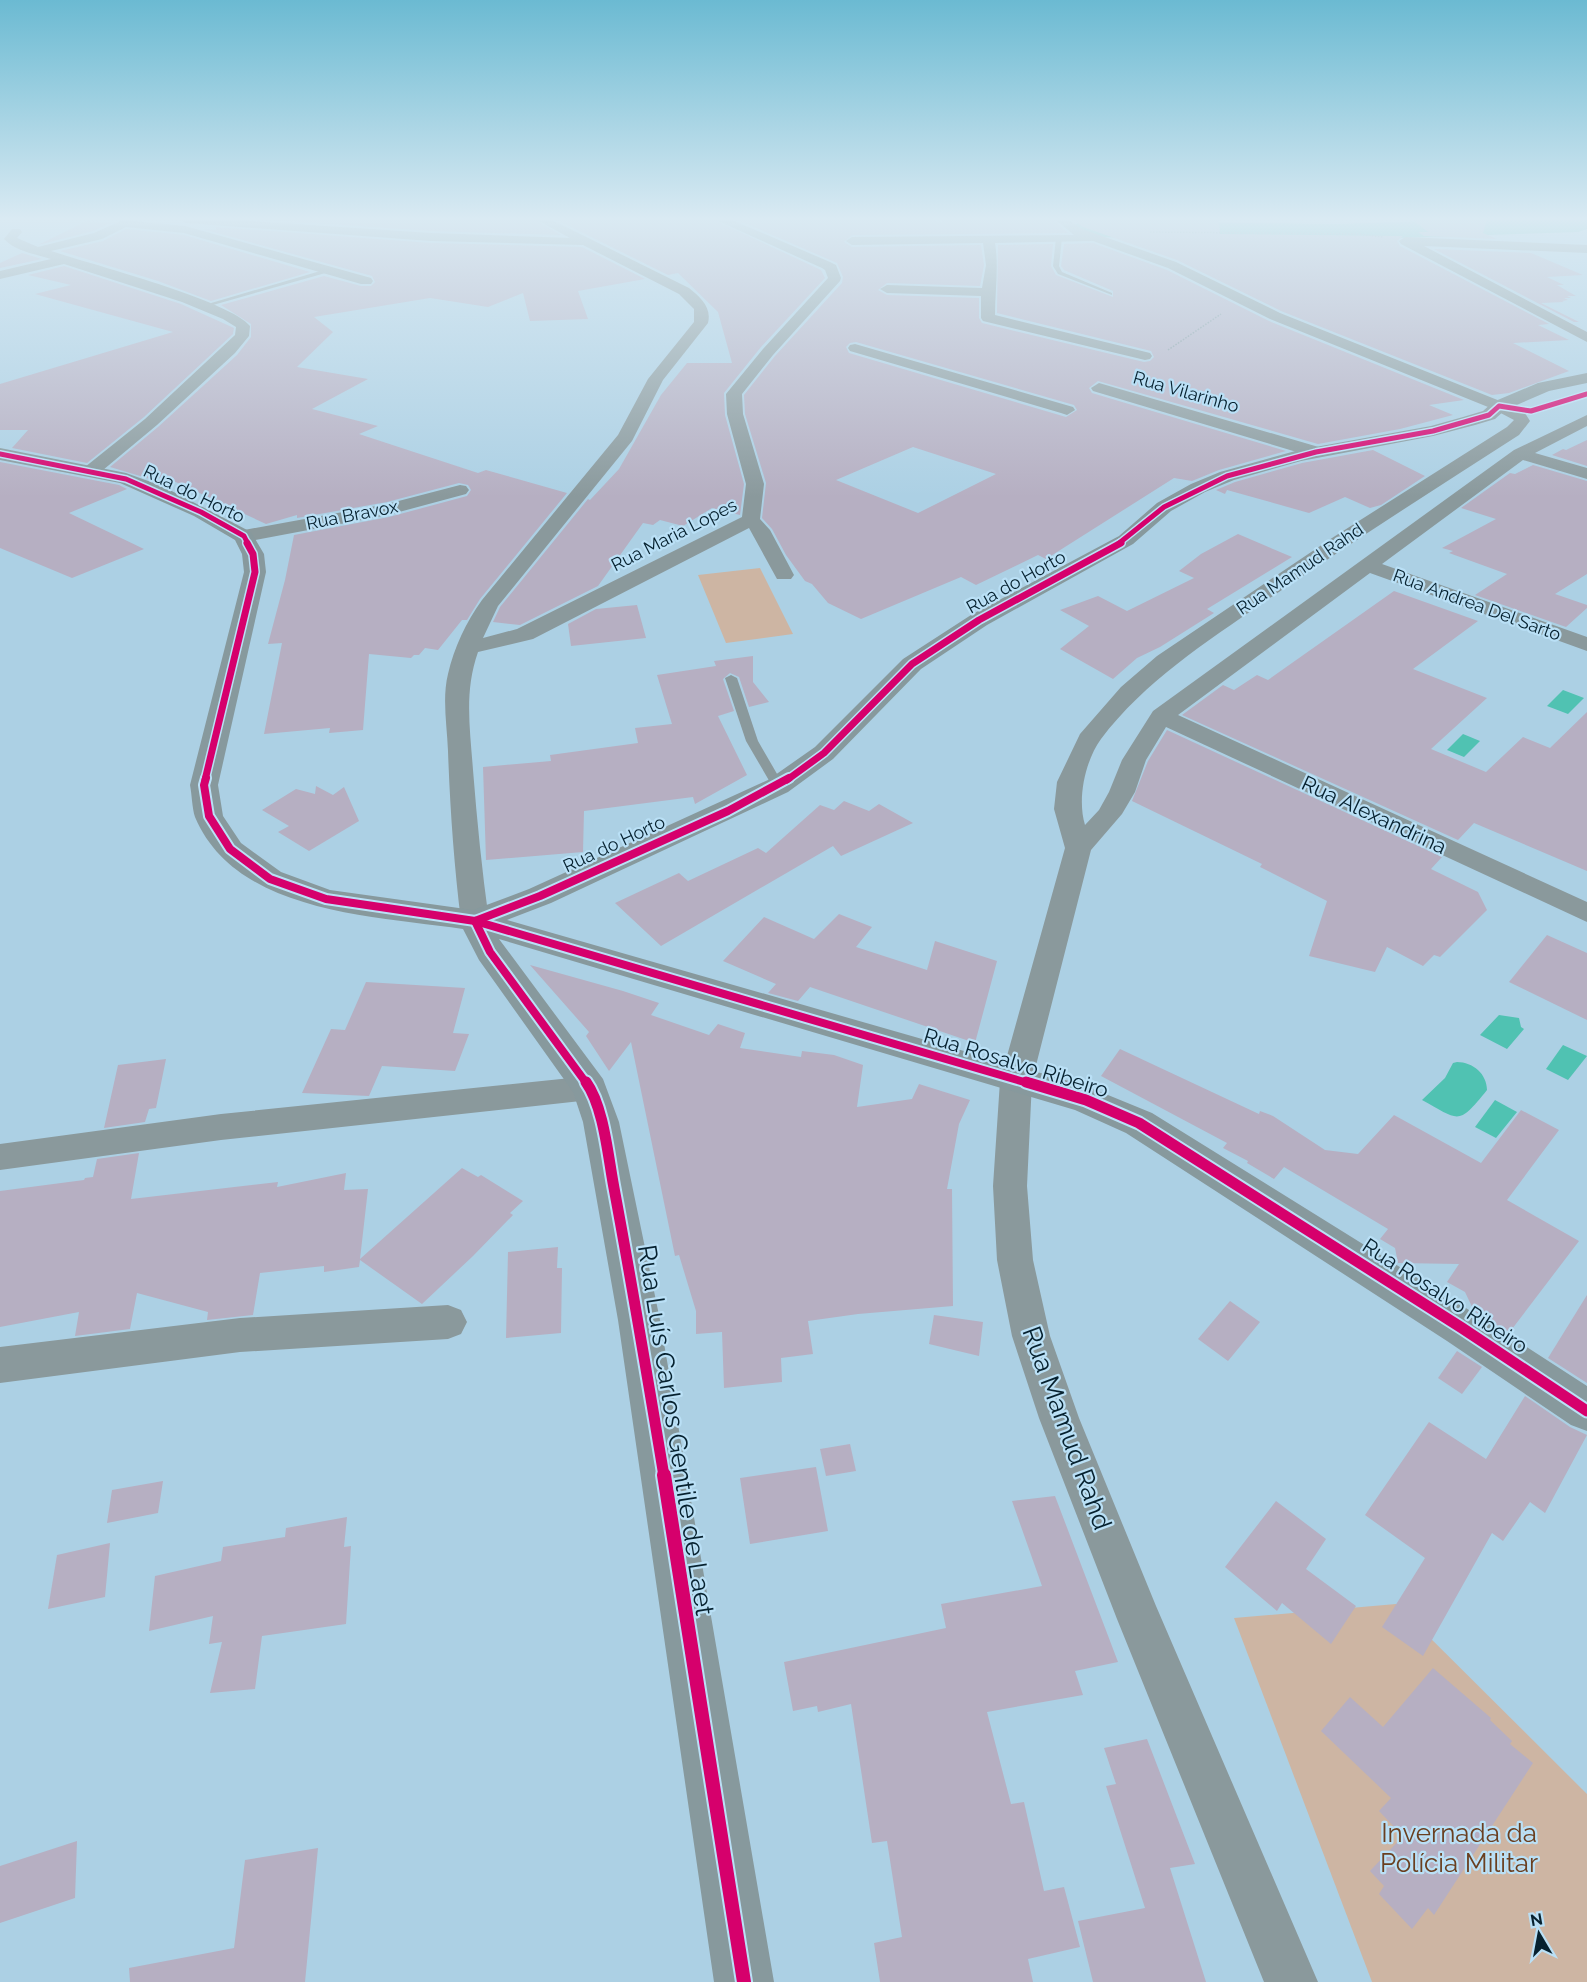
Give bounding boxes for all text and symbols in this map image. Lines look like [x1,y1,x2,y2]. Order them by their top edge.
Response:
street label: Rua Vilarinho [1131,366,1242,417]
street label: Rua do Horto [140,460,248,527]
street label: Rua Maria Lopes [607,494,740,575]
street label: Rua Bravox [304,495,400,534]
street label: Rua Mamud Rahd [1232,518,1367,619]
street label: Rua do Horto [963,546,1069,617]
street label: Rua Andrea Del Sarto [1390,564,1564,645]
street label: Rua Alexandrina [1298,770,1451,859]
street label: Rua do Horto [560,811,668,876]
street label: Rua Rosalvo Ribeiro [921,1023,1112,1103]
street label: Rua Rosalvo Ribeiro [1358,1233,1533,1358]
street label: Rua Luís Carlos Gentile de Laet [632,1243,720,1618]
street label: Rua Mamud Rahd [1016,1322,1118,1534]
park label: Invernada da Polícia Militar [1380,1818,1538,1878]
north arrow [1509,1904,1569,1964]
text: N [1529,1909,1544,1930]

